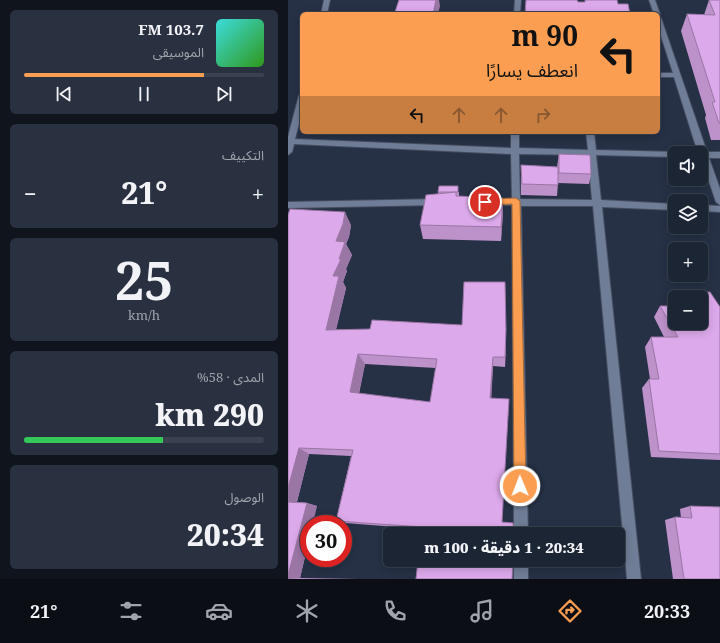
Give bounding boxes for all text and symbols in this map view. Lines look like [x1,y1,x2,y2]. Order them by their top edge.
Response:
text: 90 m [511,16,578,54]
text: 103.7 FM [138,19,204,39]
icon: left [592,28,644,80]
text: الموسيقى [153,43,204,61]
text: انعطف يسارًا [486,58,578,82]
icon: previous [53,83,75,105]
icon: pause [133,83,155,105]
icon: next [213,83,235,105]
icon: left [406,104,428,126]
icon: ahead [448,104,470,126]
icon: ahead [490,104,512,126]
icon: right [532,104,554,126]
text: التكييف [222,146,264,164]
map controls [668,146,708,330]
button: sound [668,146,708,186]
text: 21° [121,172,167,213]
text: − [24,178,37,208]
text: + [252,178,264,208]
pin [468,185,502,219]
icon: arrive [474,191,496,213]
button: layers [668,194,708,234]
button: + [668,242,708,282]
text: 25 [115,244,173,315]
button: − [668,290,708,330]
text: km/h [128,306,160,324]
text: المدى · 58% [197,368,264,386]
text: 290 km [155,394,264,435]
position arrow [499,465,541,507]
text: الوصول [224,488,264,506]
text: 20:34 [187,514,264,555]
speed limit sign: 30 [300,515,352,567]
text: 20:34 · 1 دقيقة · 100 m [424,537,584,557]
icon: filters [117,597,145,625]
icon: car [205,597,233,625]
icon: climate [293,597,321,625]
icon: phone [381,597,409,625]
icon: music [468,597,496,625]
icon: directions [556,597,584,625]
text: 21° [30,599,57,623]
text: 20:33 [644,599,690,623]

